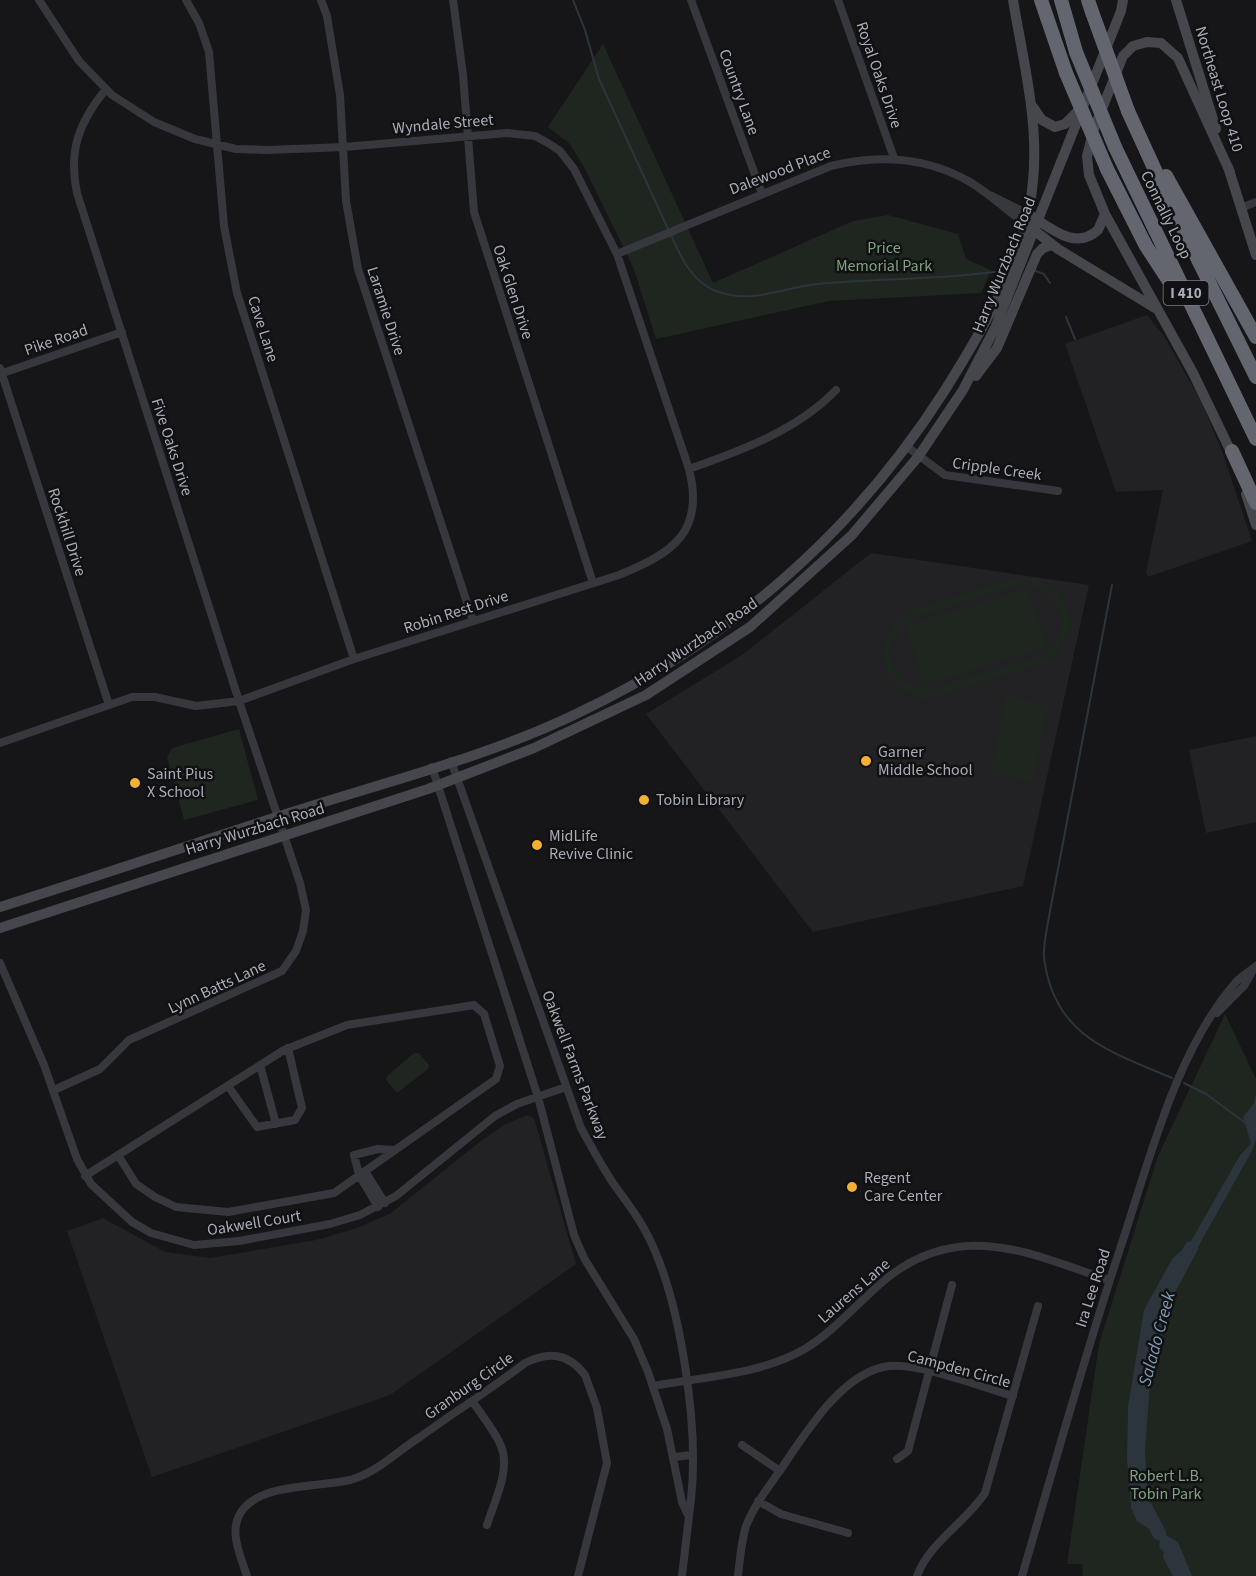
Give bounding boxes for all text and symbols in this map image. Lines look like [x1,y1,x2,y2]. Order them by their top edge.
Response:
street label: Royal Oaks Drive [850,19,908,131]
street label: Northeast Loop 410 [1189,23,1249,155]
street label: Country Lane [713,46,765,138]
street label: Wyndale Street [392,109,495,139]
street label: Dalewood Place [726,142,834,200]
street label: Connally Loop [1135,167,1197,263]
street label: Harry Wurzbach Road [967,194,1041,336]
park label: Price Memorial Park [836,237,932,277]
street label: Oak Glen Drive [487,242,539,342]
street label: Laramie Drive [361,264,411,358]
road number: I 410 [1164,281,1208,305]
street label: Cave Lane [242,293,284,365]
street label: Pike Road [21,319,91,361]
street label: Five Oaks Drive [146,395,198,499]
street label: Cripple Creek [951,452,1043,486]
street label: Rockhill Drive [42,485,92,579]
street label: Robin Rest Drive [401,585,511,639]
street label: Harry Wurzbach Road [630,592,762,692]
place label: Garner Middle School [878,741,973,781]
marker: Garner Middle School [859,754,873,768]
place label: Saint Pius X School [147,763,214,803]
marker: Saint Pius X School [128,776,142,790]
place label: Tobin Library [656,789,745,811]
marker: Tobin Library [637,793,651,807]
street label: Harry Wurzbach Road [183,797,327,861]
place label: MidLife Revive Clinic [549,825,633,865]
marker: MidLife Revive Clinic [530,838,544,852]
street label: Lynn Batts Lane [165,955,269,1019]
street label: Oakwell Farms Parkway [536,987,614,1143]
place label: Regent Care Center [864,1167,943,1207]
marker: Regent Care Center [845,1180,859,1194]
street label: Oakwell Court [205,1205,303,1241]
street label: Ira Lee Road [1070,1246,1116,1330]
street label: Laurens Lane [813,1253,895,1329]
water label: Salado Creek [1132,1288,1182,1389]
street label: Campden Circle [905,1345,1013,1393]
street label: Granburg Circle [420,1347,518,1425]
park label: Robert L.B. Tobin Park [1129,1465,1203,1505]

